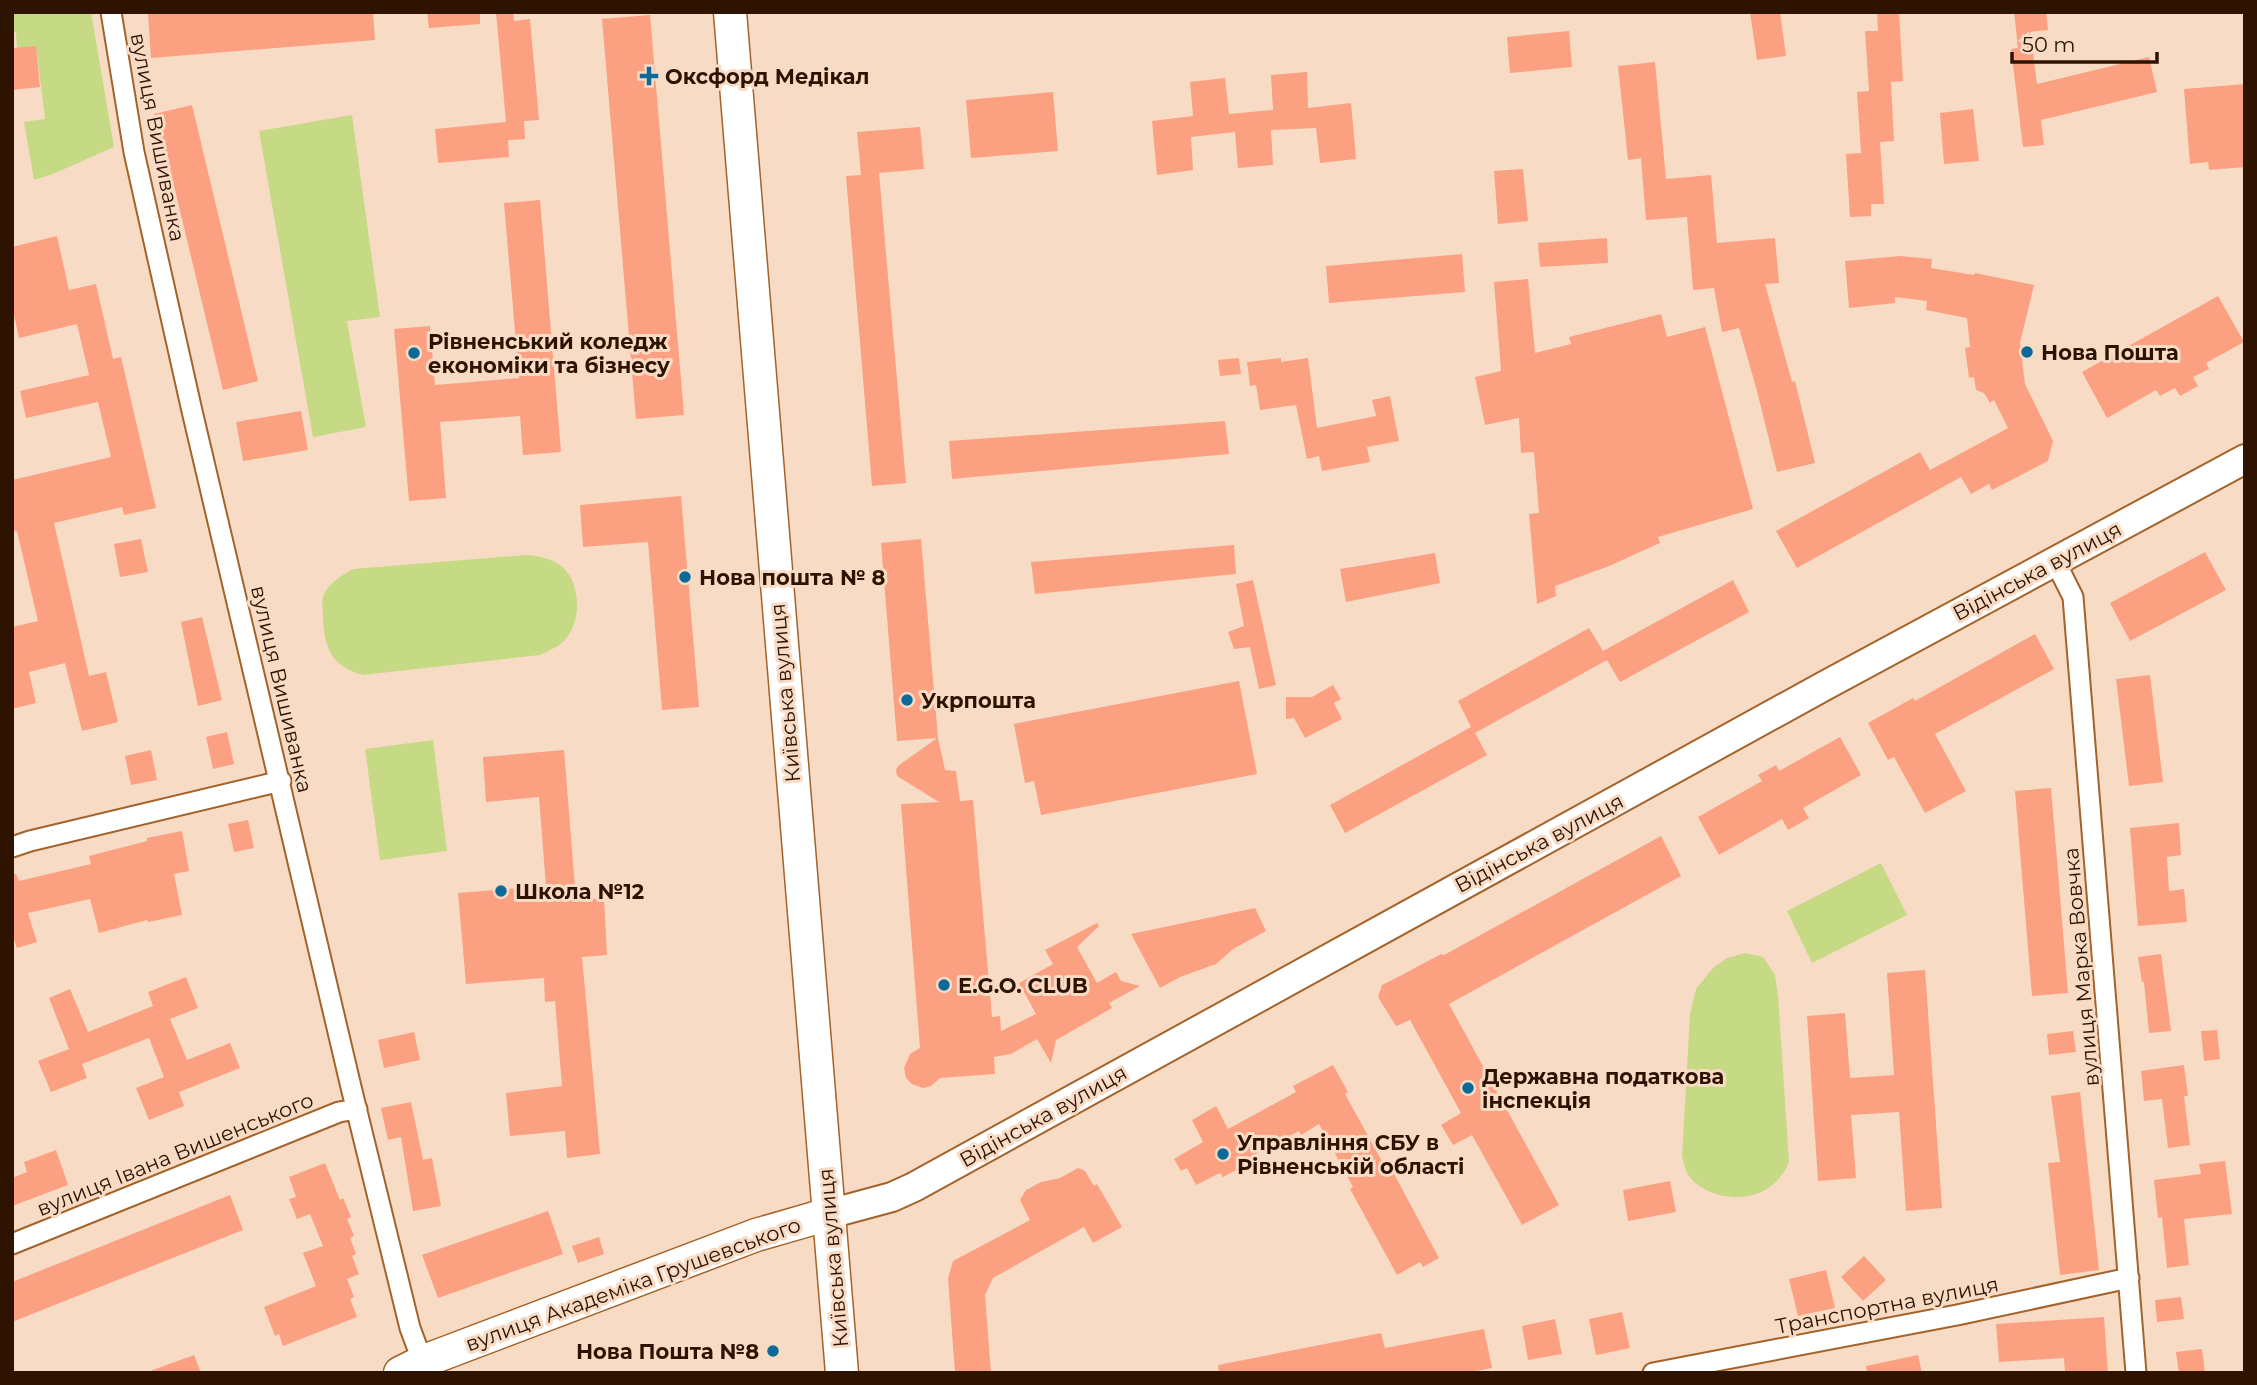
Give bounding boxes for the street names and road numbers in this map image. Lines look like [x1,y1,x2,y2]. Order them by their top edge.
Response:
street label: вулиця Вишиванка [126,31,190,243]
street label: Відінська вулиця [1948,516,2126,626]
street label: вулиця Вишиванка [246,583,318,795]
street label: Київська вулиця [765,602,805,784]
street label: Відінська вулиця [1450,788,1628,898]
street label: вулиця Марка Вовчка [2058,847,2104,1087]
street label: Відінська вулиця [955,1060,1131,1172]
street label: вулиця Івана Вишенського [33,1087,317,1221]
street label: Київська вулиця [813,1167,853,1349]
street label: вулиця Академіка Грушевського [462,1212,804,1356]
street label: Транспортна вулиця [1773,1271,2001,1339]

